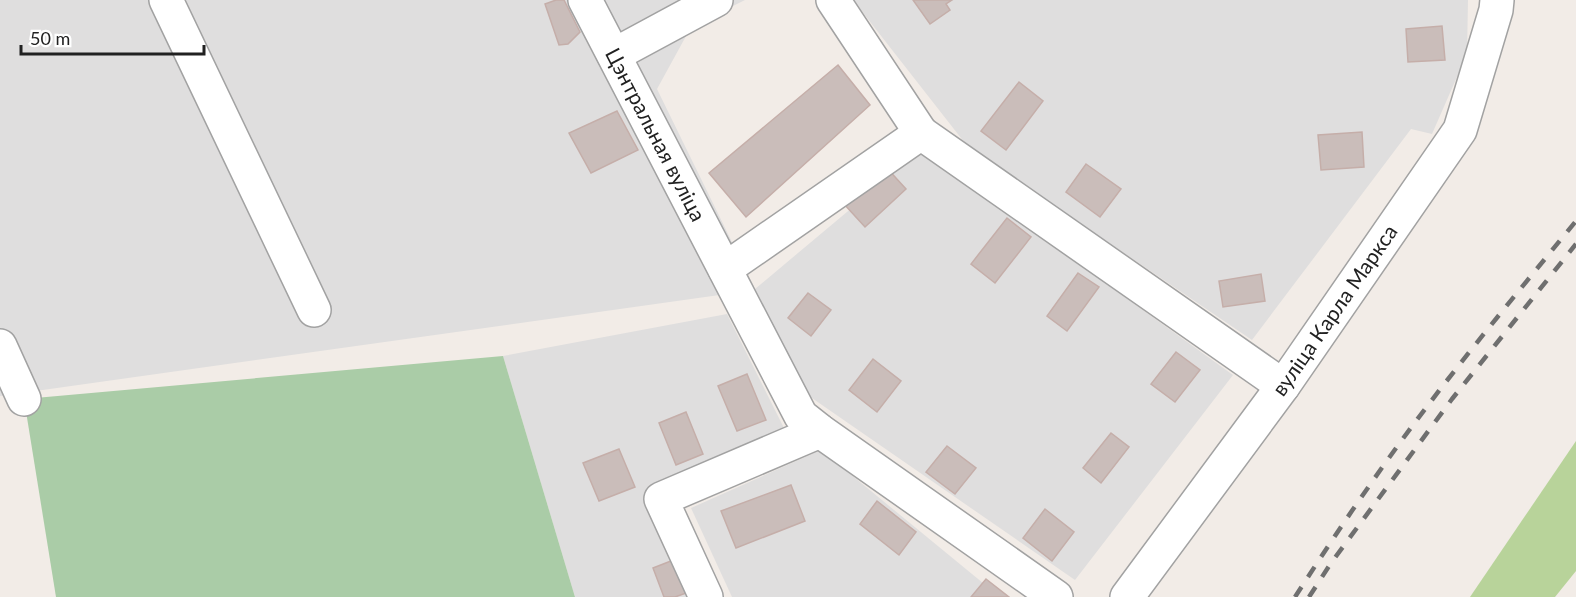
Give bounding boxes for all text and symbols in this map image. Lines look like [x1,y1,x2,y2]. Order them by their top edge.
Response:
scale bar [21,18,204,56]
text: 50 m [30,27,70,49]
street label: Цэнтральная вуліца [601,43,712,225]
street label: вуліца Карла Маркса [1266,220,1402,400]

